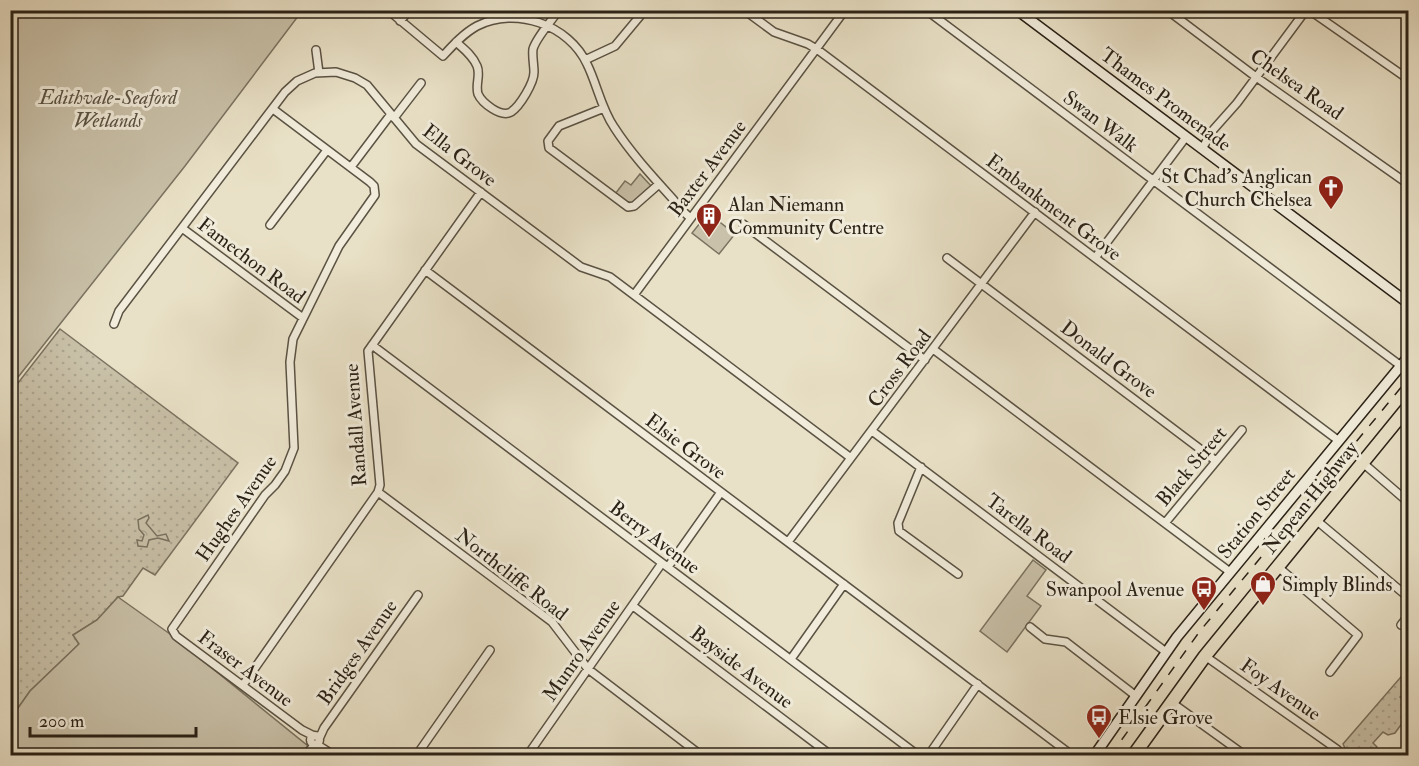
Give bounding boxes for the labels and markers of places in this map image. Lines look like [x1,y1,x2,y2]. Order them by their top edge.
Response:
place label: St Chad's Anglican Church Chelsea [1161,164,1313,212]
church icon: St Chad's Anglican Church Chelsea [1316,173,1346,211]
place label: Alan Niemann Community Centre [727,192,884,240]
building icon: Alan Niemann Community Centre [694,201,724,239]
shop icon: Simply Blinds [1248,569,1278,607]
place label: Simply Blinds [1282,572,1392,598]
bus stop icon: Swanpool Avenue [1189,574,1219,612]
place label: Swanpool Avenue [1046,577,1184,603]
bus stop icon: Elsie Grove [1084,702,1114,740]
place label: Elsie Grove [1118,705,1213,730]

